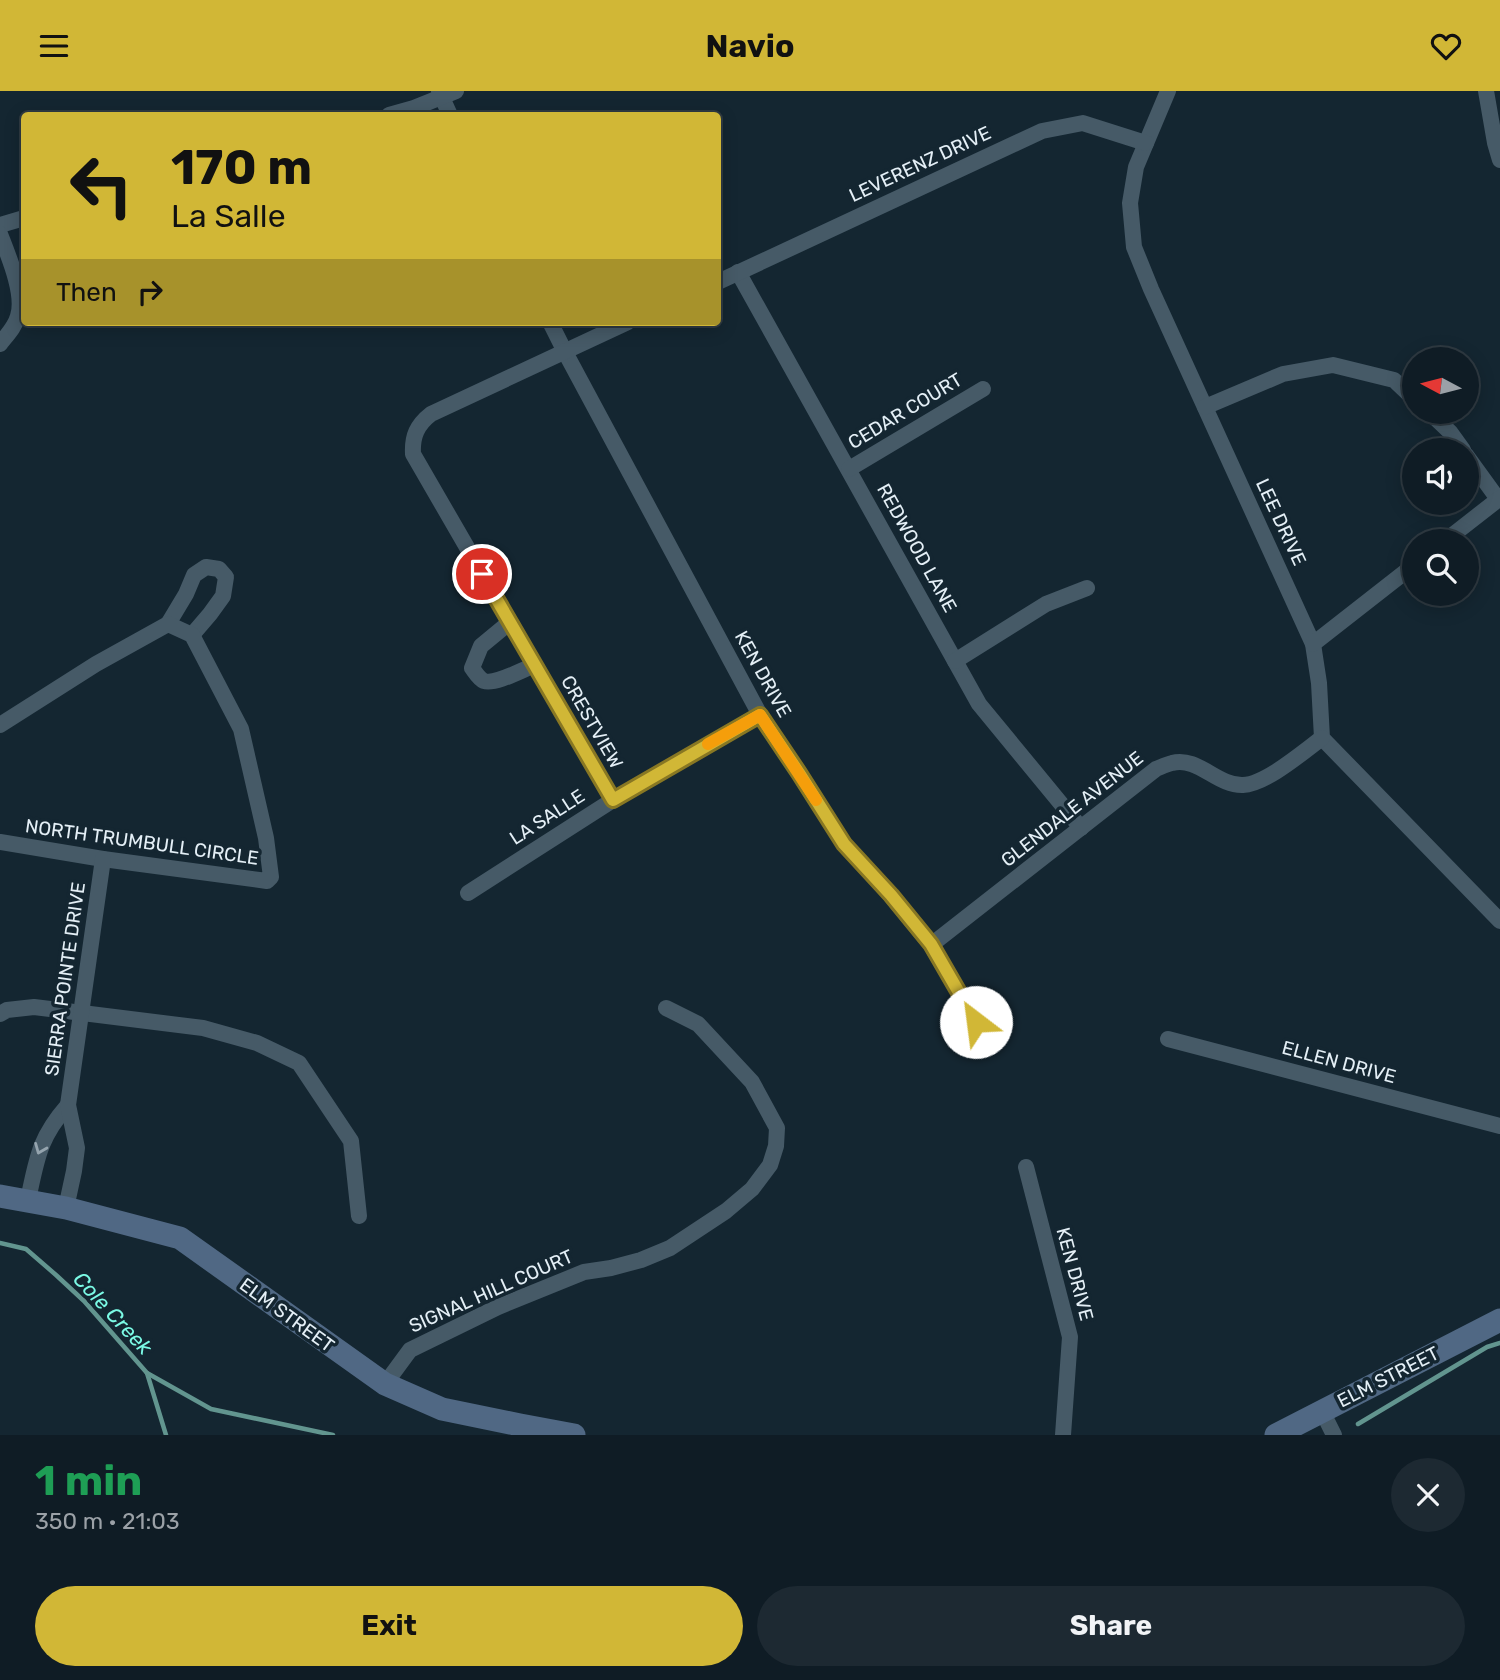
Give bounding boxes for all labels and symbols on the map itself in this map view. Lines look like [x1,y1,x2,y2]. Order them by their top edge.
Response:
street label: LEVERENZ DRIVE [845,121,995,207]
north arrow [1402,347,1479,423]
street label: CEDAR COURT [844,368,966,454]
street label: LEE DRIVE [1251,475,1311,569]
street label: REDWOOD LANE [872,480,962,616]
pin [452,544,512,604]
street label: KEN DRIVE [730,627,796,721]
street label: CRESTVIEW [556,671,628,773]
street label: GLENDALE AVENUE [996,746,1148,872]
street label: LA SALLE [505,784,589,850]
street label: NORTH TRUMBULL CIRCLE [24,814,260,870]
street label: SIERRA POINTE DRIVE [40,881,90,1077]
position arrow [939,985,1013,1059]
street label: ELLEN DRIVE [1280,1036,1398,1088]
one-way arrow [35,1142,49,1154]
street label: KEN DRIVE [1052,1225,1098,1323]
street label: SIGNAL HILL COURT [405,1244,577,1338]
water label: Cole Creek [68,1266,158,1360]
street label: ELM STREET [235,1273,339,1357]
street label: ELM STREET [1333,1342,1443,1412]

